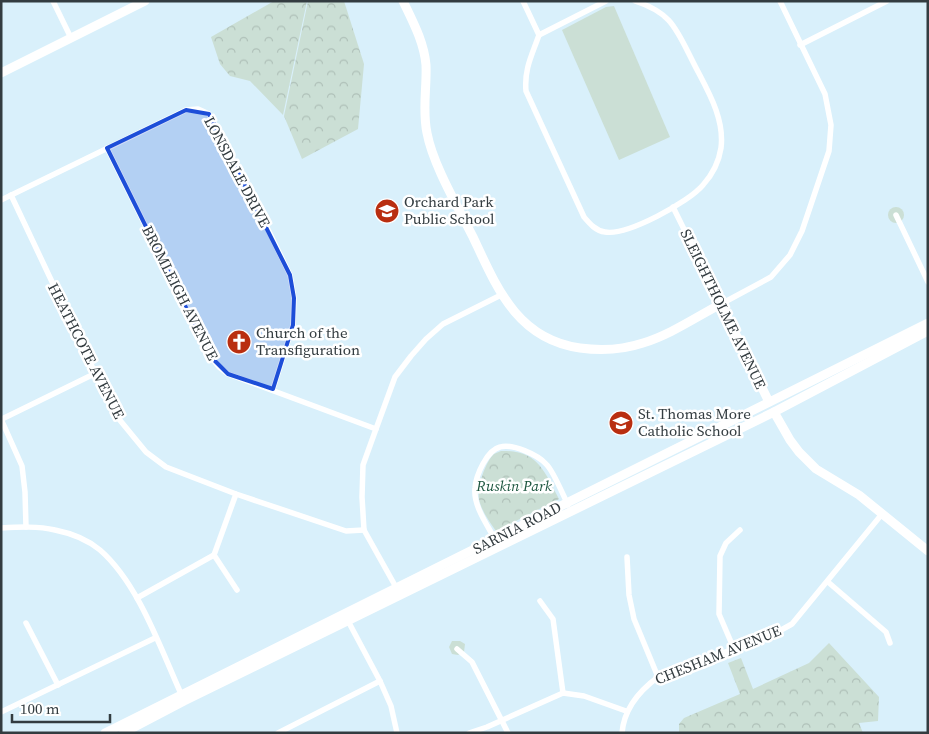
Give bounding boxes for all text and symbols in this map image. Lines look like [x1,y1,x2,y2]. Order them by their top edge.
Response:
street label: LONSDALE DRIVE [199,113,276,231]
place label: Orchard Park Public School [404,191,495,229]
school or university icon: Orchard Park Public School [374,198,400,224]
street label: BROMLEIGH AVENUE [137,222,224,364]
street label: SLEIGHTHOLME AVENUE [675,225,771,392]
street label: HEATHCOTE AVENUE [43,279,130,422]
place label: Church of the Transfiguration [256,322,360,360]
church icon: Church of the Transfiguration [226,329,252,355]
place label: St. Thomas More Catholic School [638,403,751,441]
school or university icon: St. Thomas More Catholic School [608,410,634,436]
park label: Ruskin Park [475,475,553,496]
street label: SARNIA ROAD [469,496,565,559]
street label: CHESHAM AVENUE [652,620,784,689]
scale bar [12,692,110,724]
text: 100 m [20,698,60,719]

